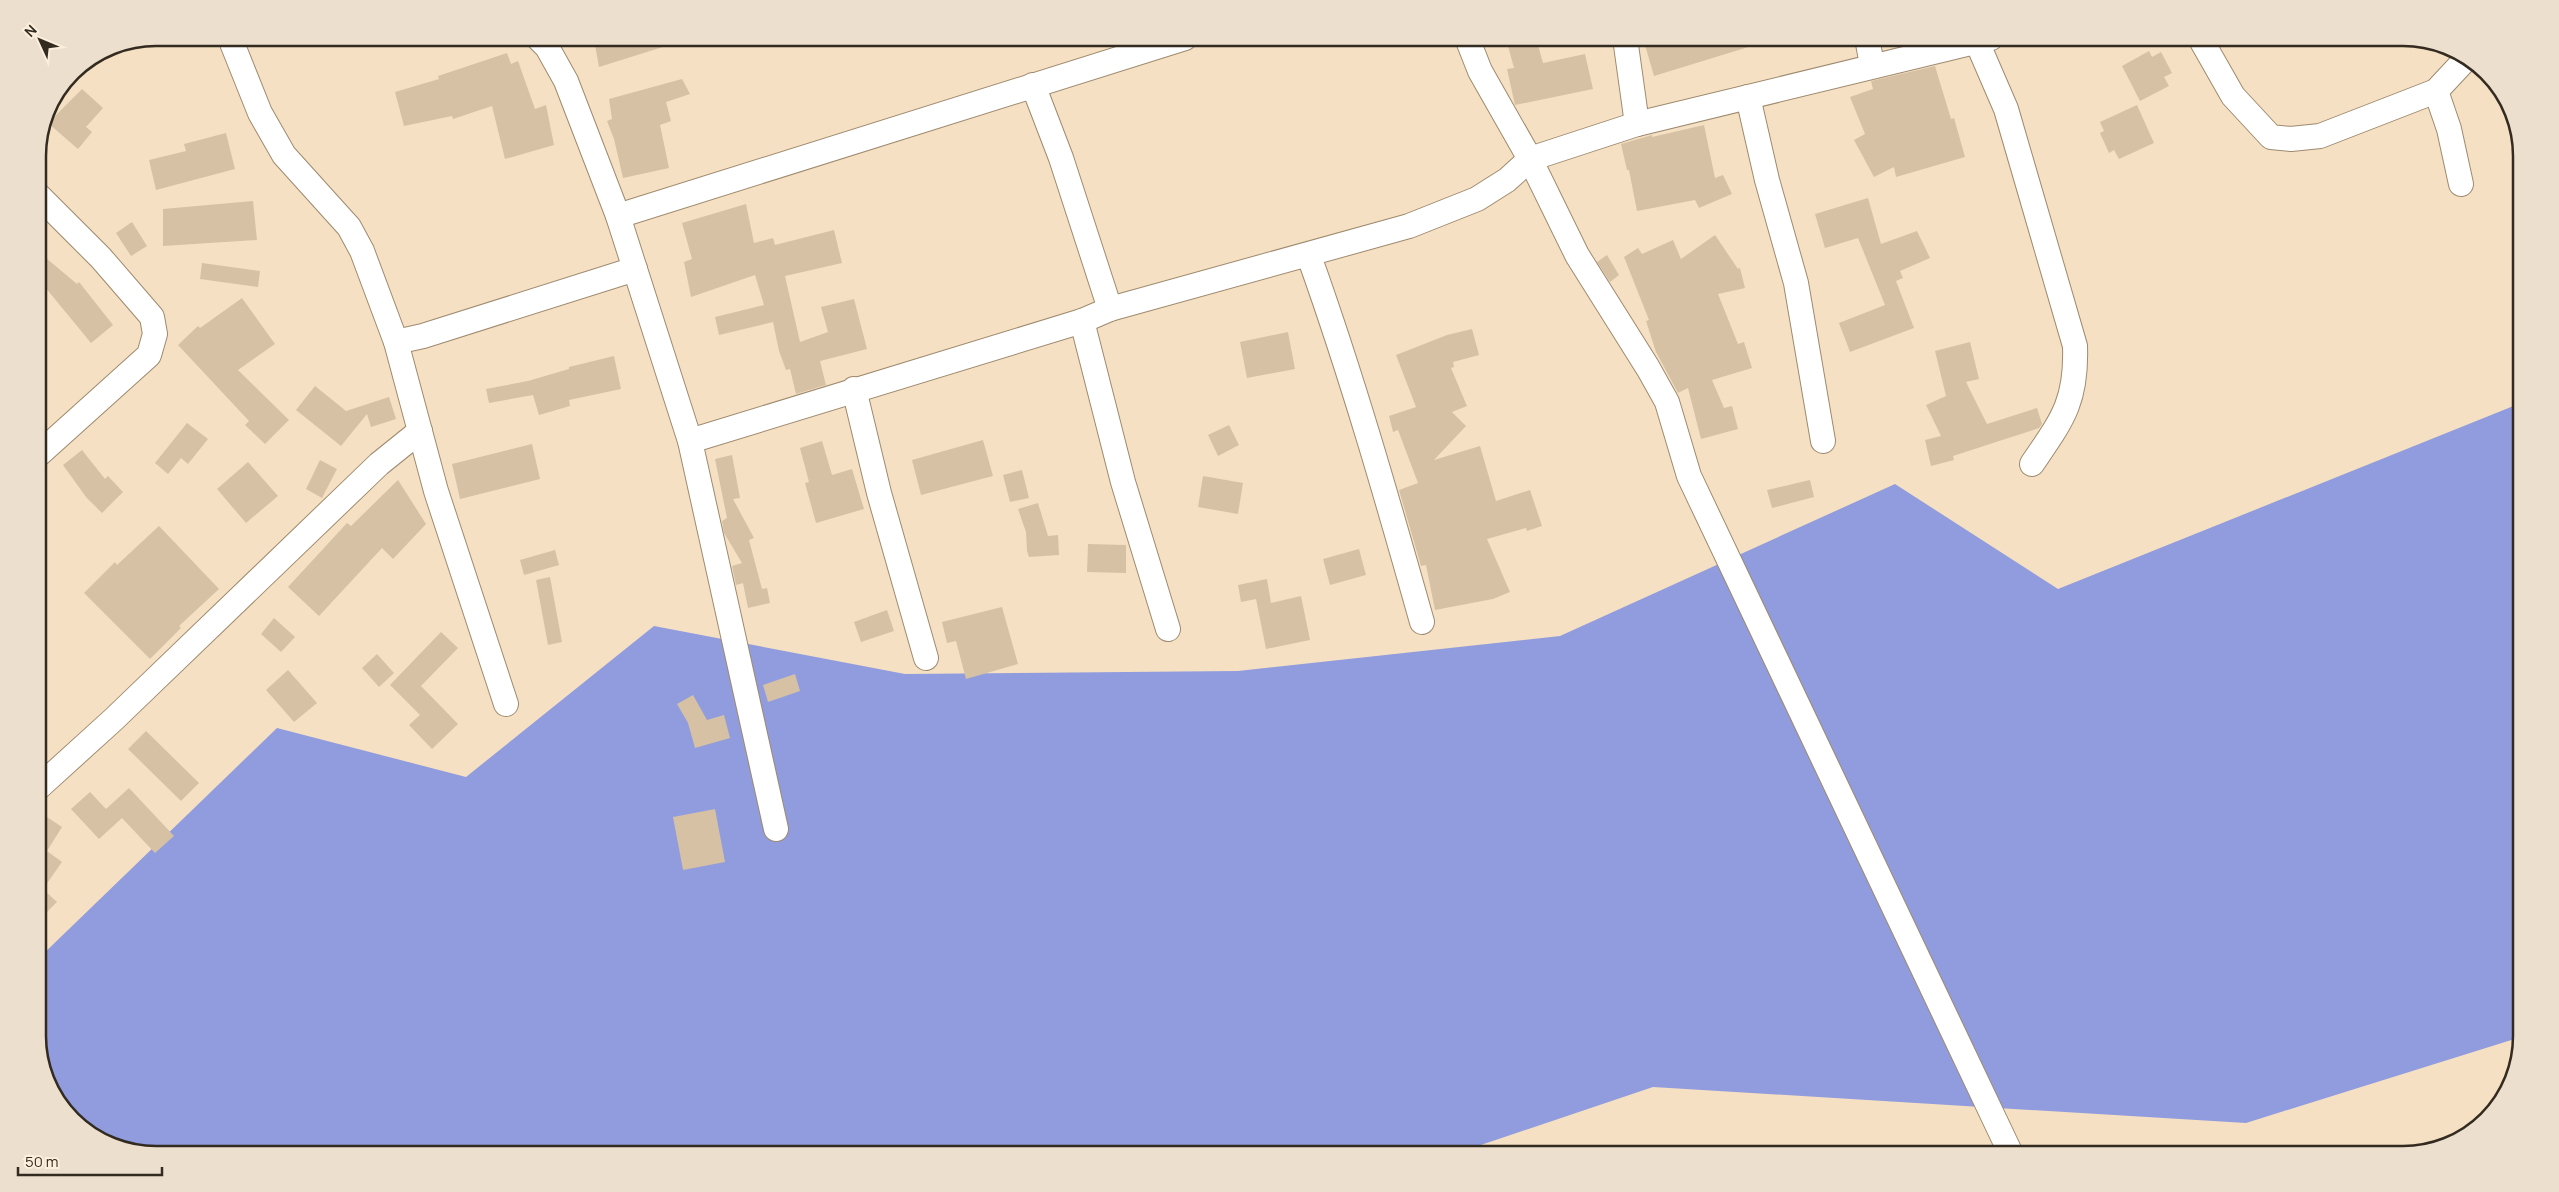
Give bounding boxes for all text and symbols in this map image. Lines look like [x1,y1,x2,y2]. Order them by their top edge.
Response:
north arrow [15,15,65,65]
text: N [20,20,41,41]
scale bar [18,1144,161,1176]
text: 50 m [25,1151,59,1172]

